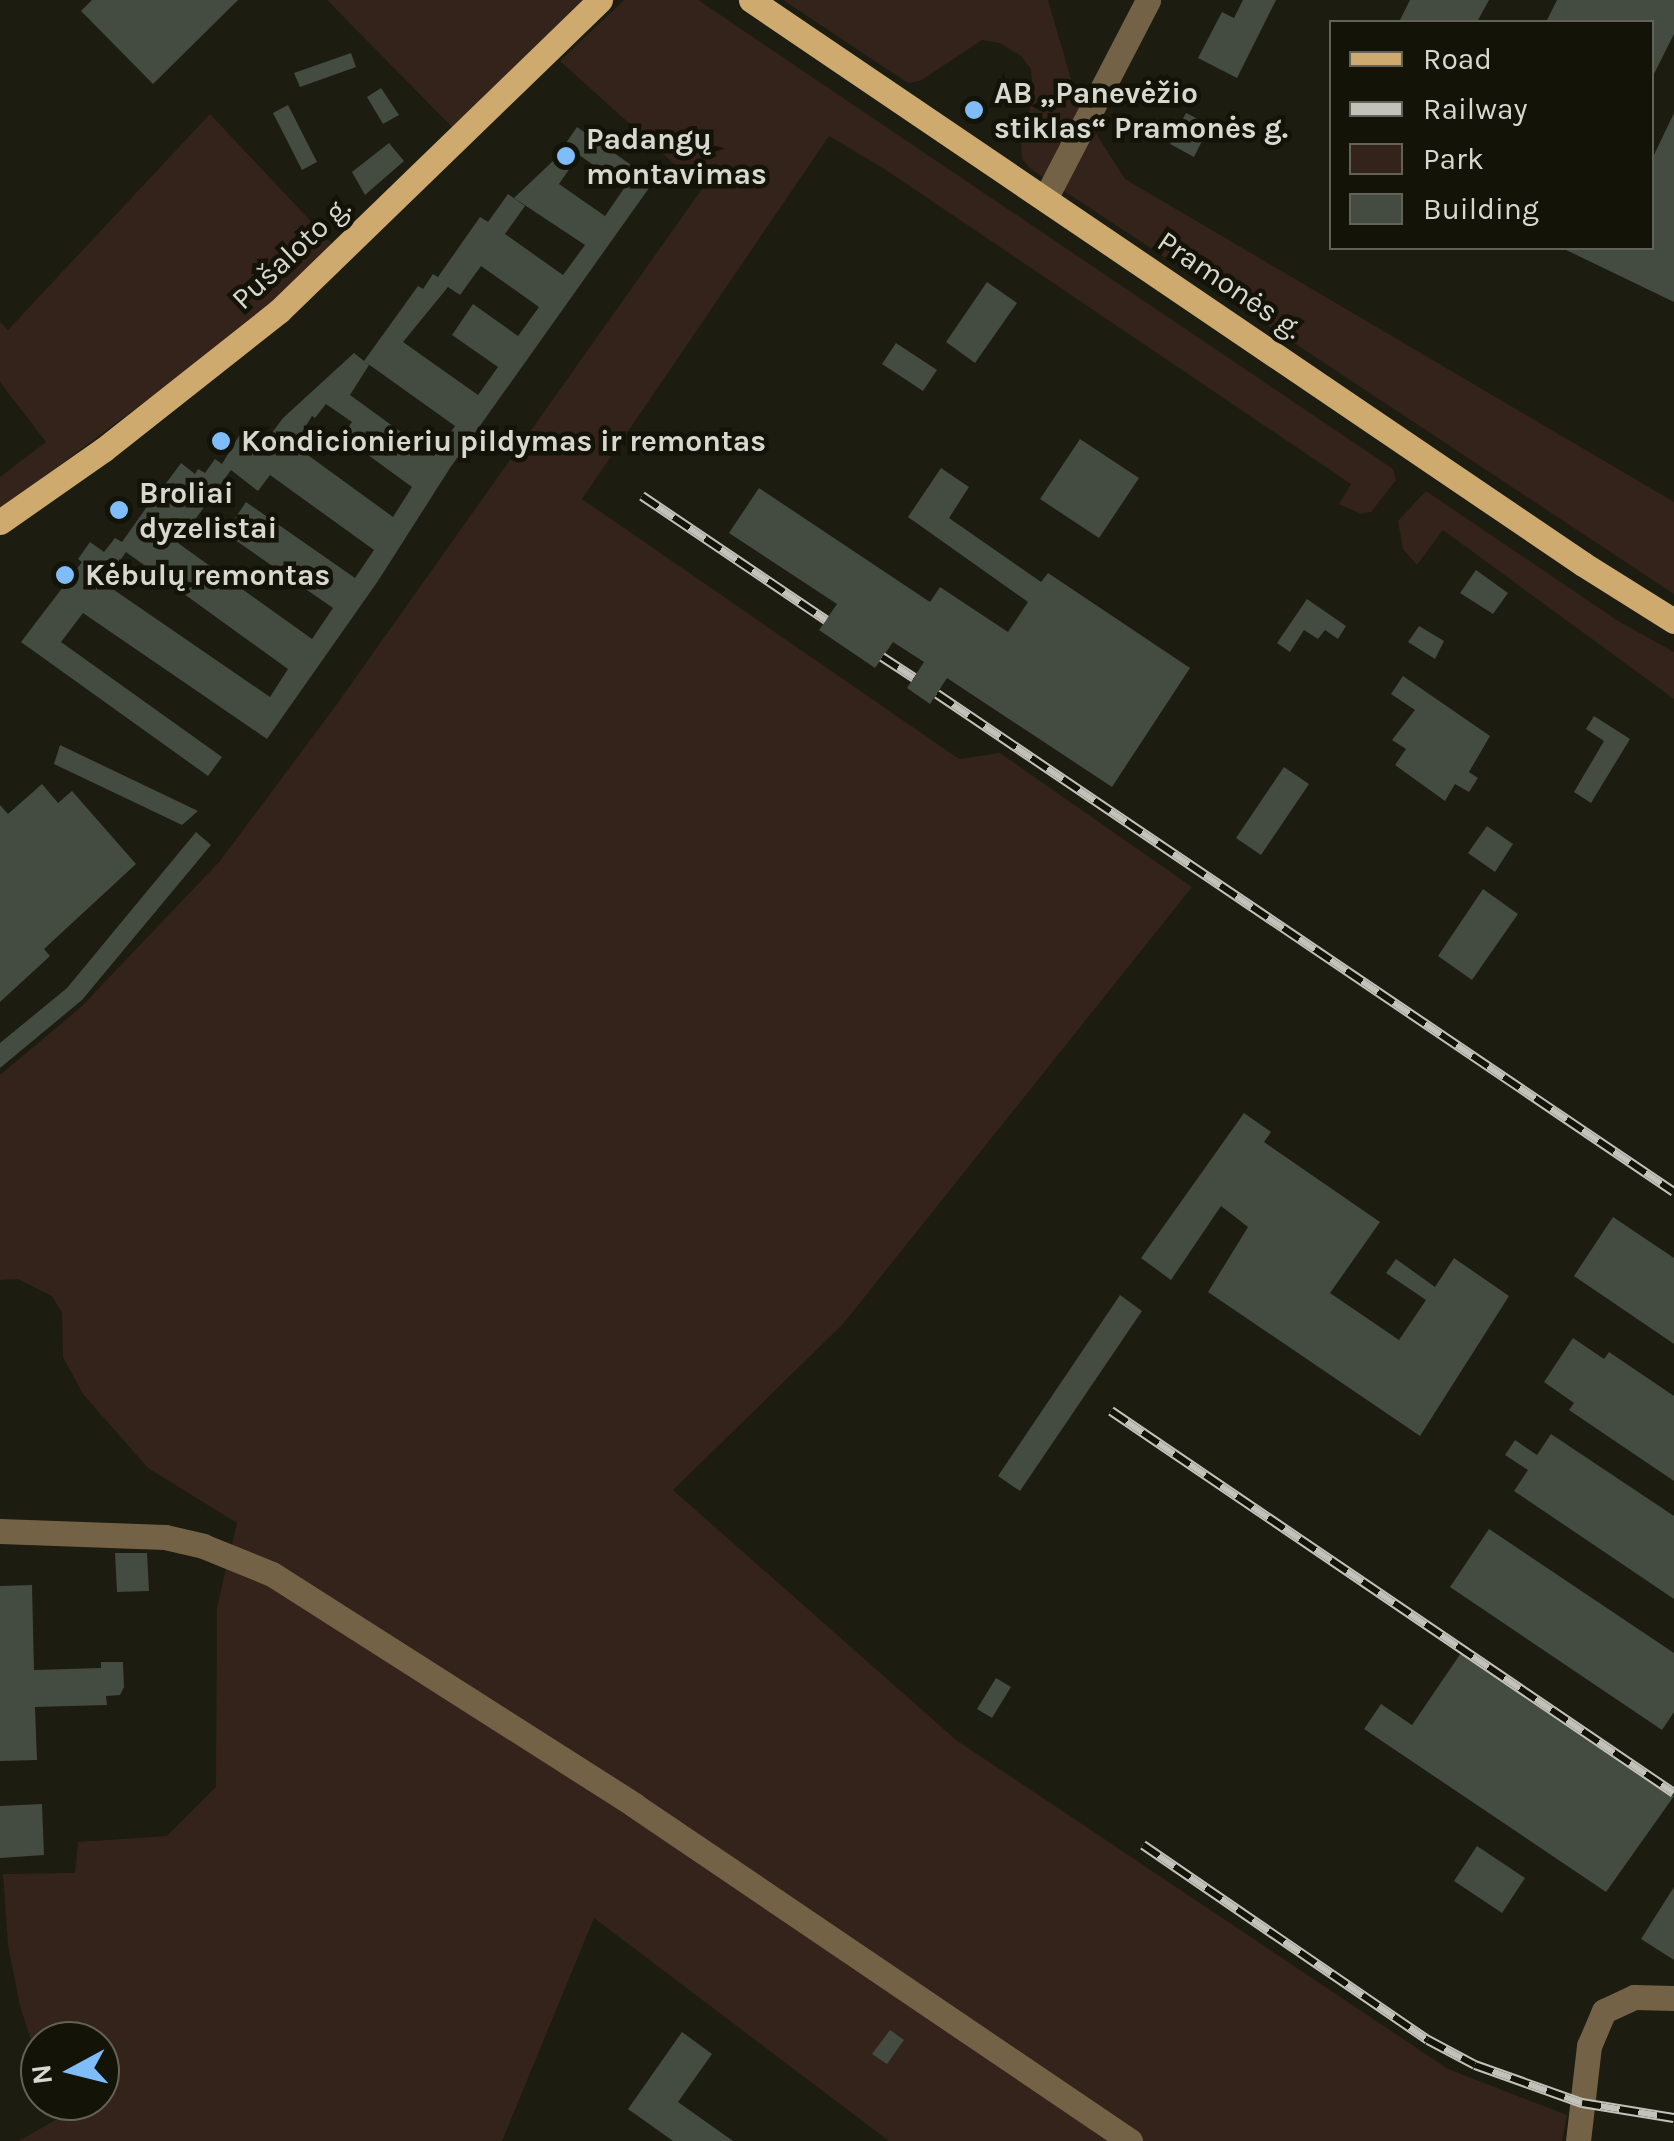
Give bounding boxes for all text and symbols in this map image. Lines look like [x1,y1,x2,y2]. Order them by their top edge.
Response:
legend [1329,20,1654,250]
text: Road [1423,41,1492,77]
place label: AB „Panevėžio stiklas“ Pramonės g. [994,75,1288,146]
text: Railway [1423,91,1527,127]
marker: AB „Panevėžio stiklas“ Pramonės g. [963,99,985,121]
place label: Padangų montavimas [586,121,767,192]
text: Park [1423,141,1484,177]
marker: Padangų montavimas [555,145,577,167]
street label: Pušaloto g. [224,189,358,317]
text: Building [1423,191,1539,227]
street label: Pramonės g. [1151,223,1309,347]
place label: Kondicionieriu pildymas ir remontas [241,423,766,459]
marker: Kondicionieriu pildymas ir remontas [210,430,232,452]
place label: Broliai dyzelistai [139,475,277,546]
marker: Broliai dyzelistai [108,499,130,521]
place label: Kėbulų remontas [85,557,330,593]
marker: Kėbulų remontas [54,564,76,586]
north arrow [20,2021,120,2121]
text: N [24,2063,59,2086]

